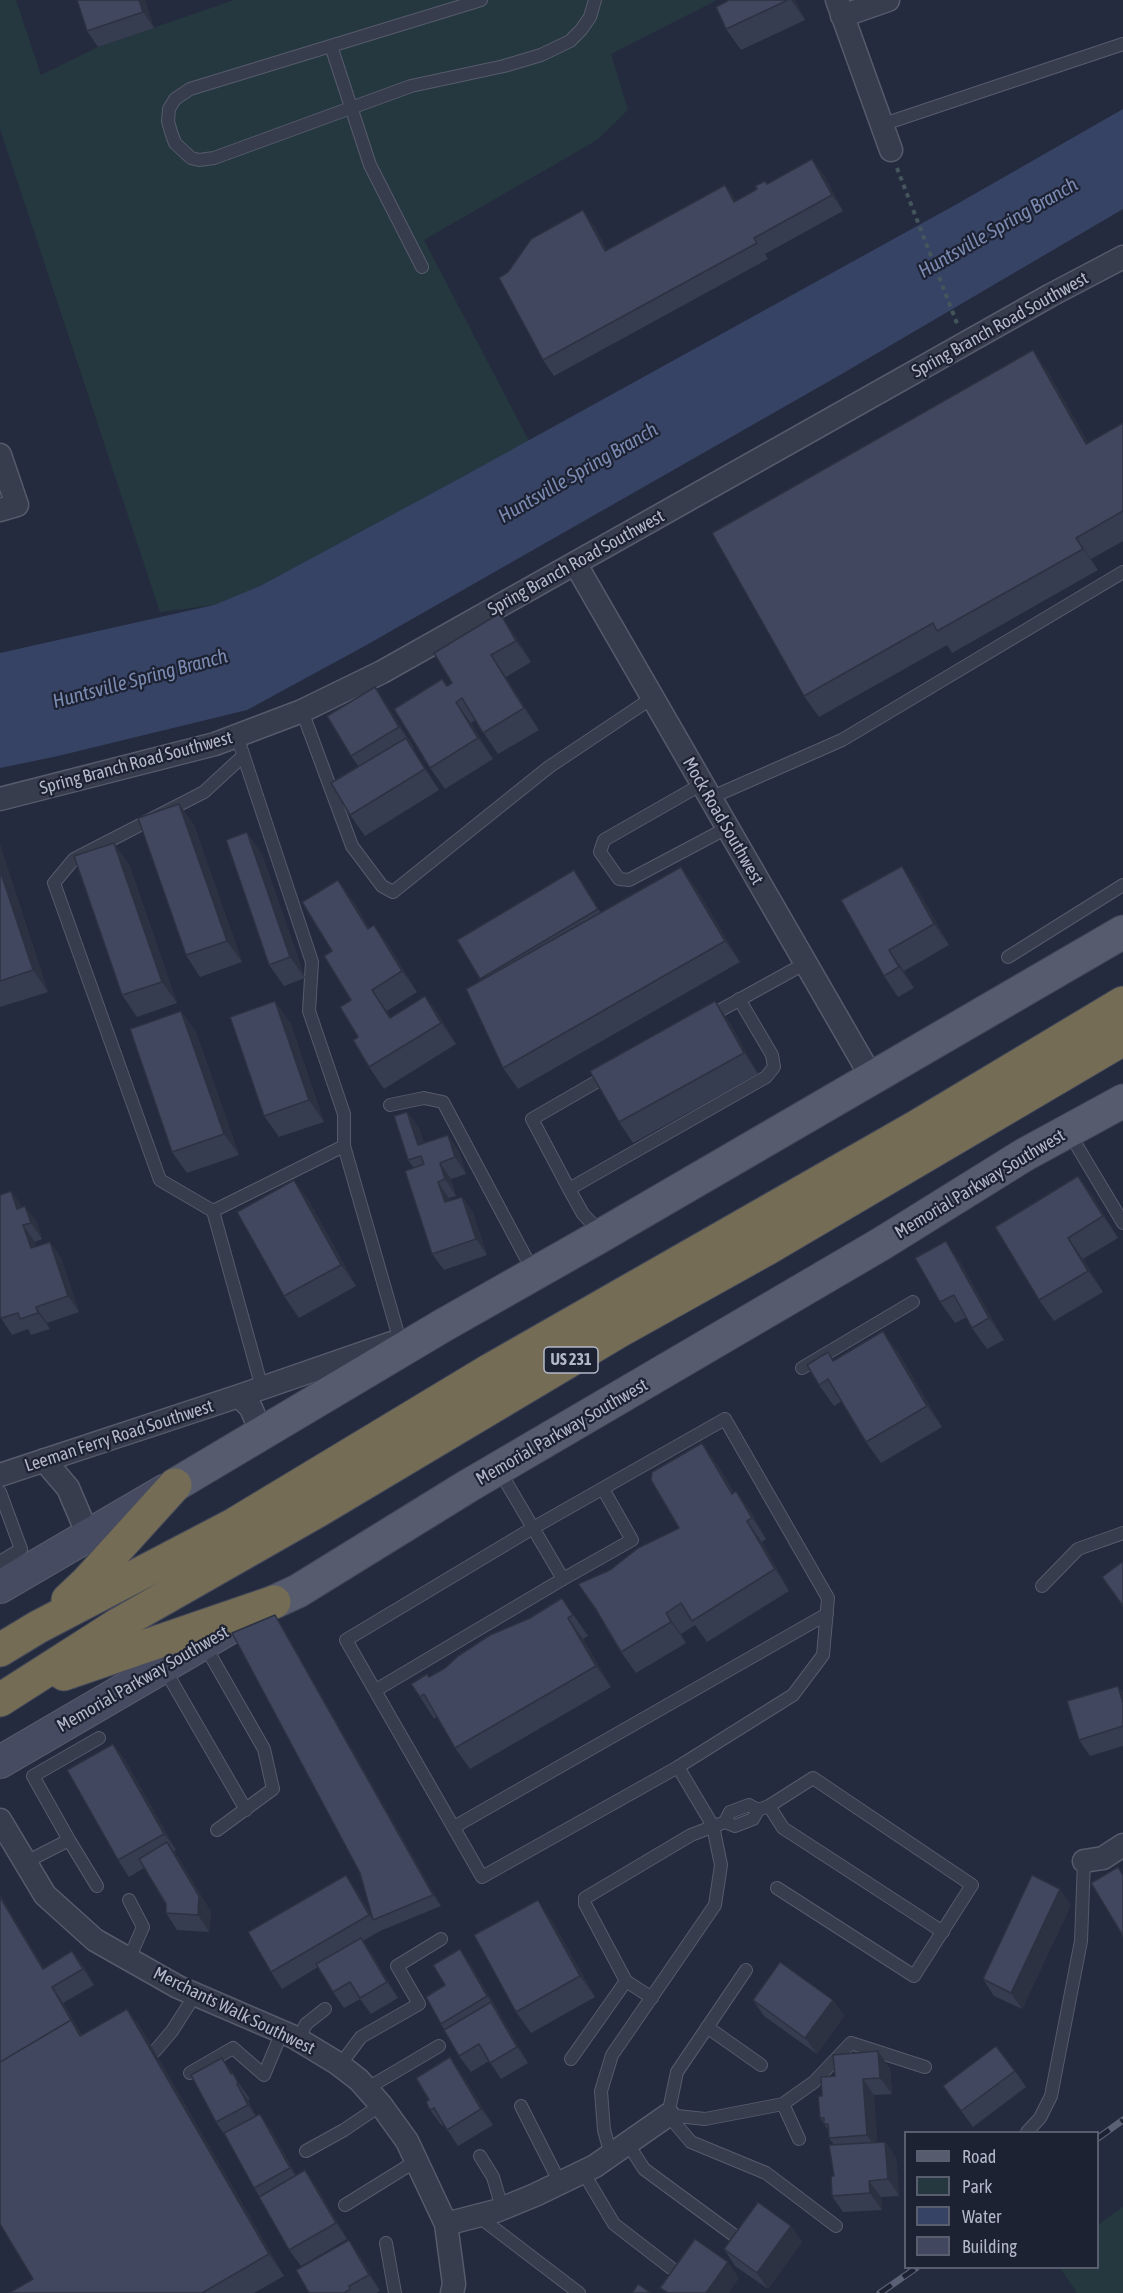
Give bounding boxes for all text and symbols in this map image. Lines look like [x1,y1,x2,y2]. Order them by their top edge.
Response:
water label: Huntsville Spring Branch [914,173,1082,283]
street label: Spring Branch Road Southwest [908,267,1092,383]
water label: Huntsville Spring Branch [494,418,662,528]
street label: Spring Branch Road Southwest [484,505,668,621]
water label: Huntsville Spring Branch [50,644,230,714]
street label: Spring Branch Road Southwest [37,727,235,799]
street label: Mock Road Southwest [678,754,768,888]
street label: Memorial Parkway Southwest [891,1125,1069,1243]
road number: US 231 [544,1347,598,1373]
street label: Memorial Parkway Southwest [472,1374,652,1490]
street label: Leeman Ferry Road Southwest [22,1395,216,1477]
street label: Memorial Parkway Southwest [53,1621,233,1737]
street label: Merchants Walk Southwest [150,1963,318,2059]
legend [904,2131,1099,2269]
text: Road [962,2146,996,2167]
text: Park [962,2176,992,2197]
text: Water [962,2206,1001,2227]
text: Building [962,2236,1017,2257]

